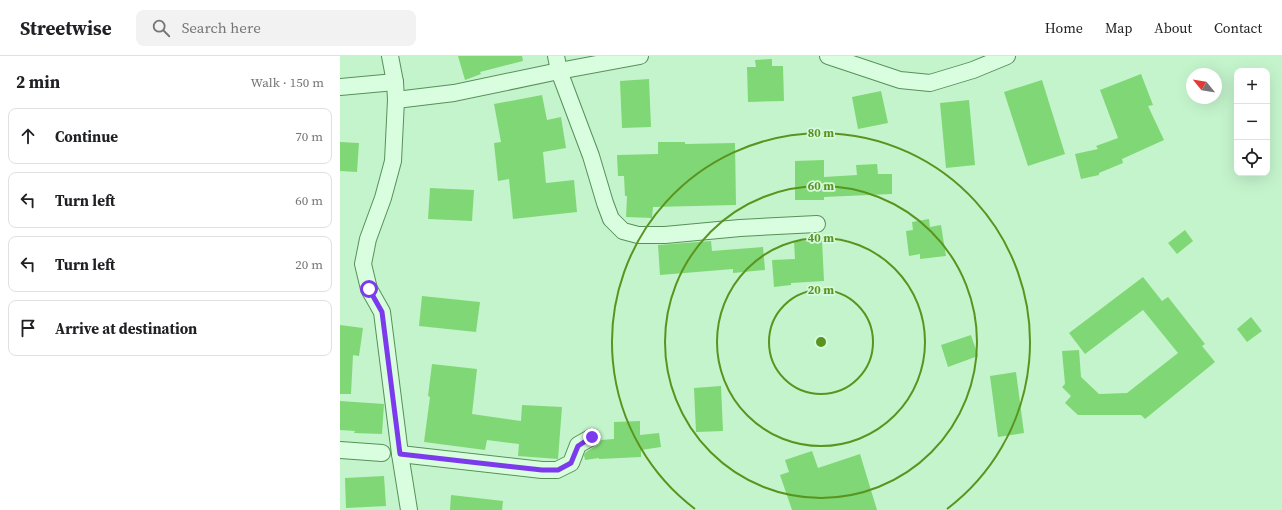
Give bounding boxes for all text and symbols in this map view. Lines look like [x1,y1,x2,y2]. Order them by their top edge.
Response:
search box [136,10,416,46]
text: Streetwise [20,15,112,41]
icon: search [150,17,172,39]
text: Search here [182,17,261,38]
text: Home [1045,18,1083,38]
text: Map [1105,18,1132,38]
text: About [1154,18,1192,38]
text: Contact [1214,18,1262,38]
north arrow [1186,68,1222,104]
map controls [1234,68,1270,176]
button: + [1234,68,1270,104]
text: 2 min [16,70,60,94]
text: Walk · 150 m [251,74,324,91]
button: − [1234,104,1270,140]
icon: ahead [17,125,39,147]
text: 80 m [808,125,834,141]
text: Continue [55,126,118,147]
text: 70 m [295,128,323,145]
button: locate [1234,140,1270,176]
text: 60 m [808,178,834,194]
icon: left [17,189,39,211]
text: Turn left [55,190,115,211]
text: 60 m [295,192,323,209]
text: 40 m [808,230,834,246]
icon: left [17,253,39,275]
text: Turn left [55,254,115,275]
text: 20 m [295,256,323,273]
route start [360,280,378,298]
text: 20 m [808,282,834,298]
icon: arrive [17,317,39,339]
text: Arrive at destination [55,318,197,339]
centre of rings [814,335,828,349]
route end [583,428,601,446]

